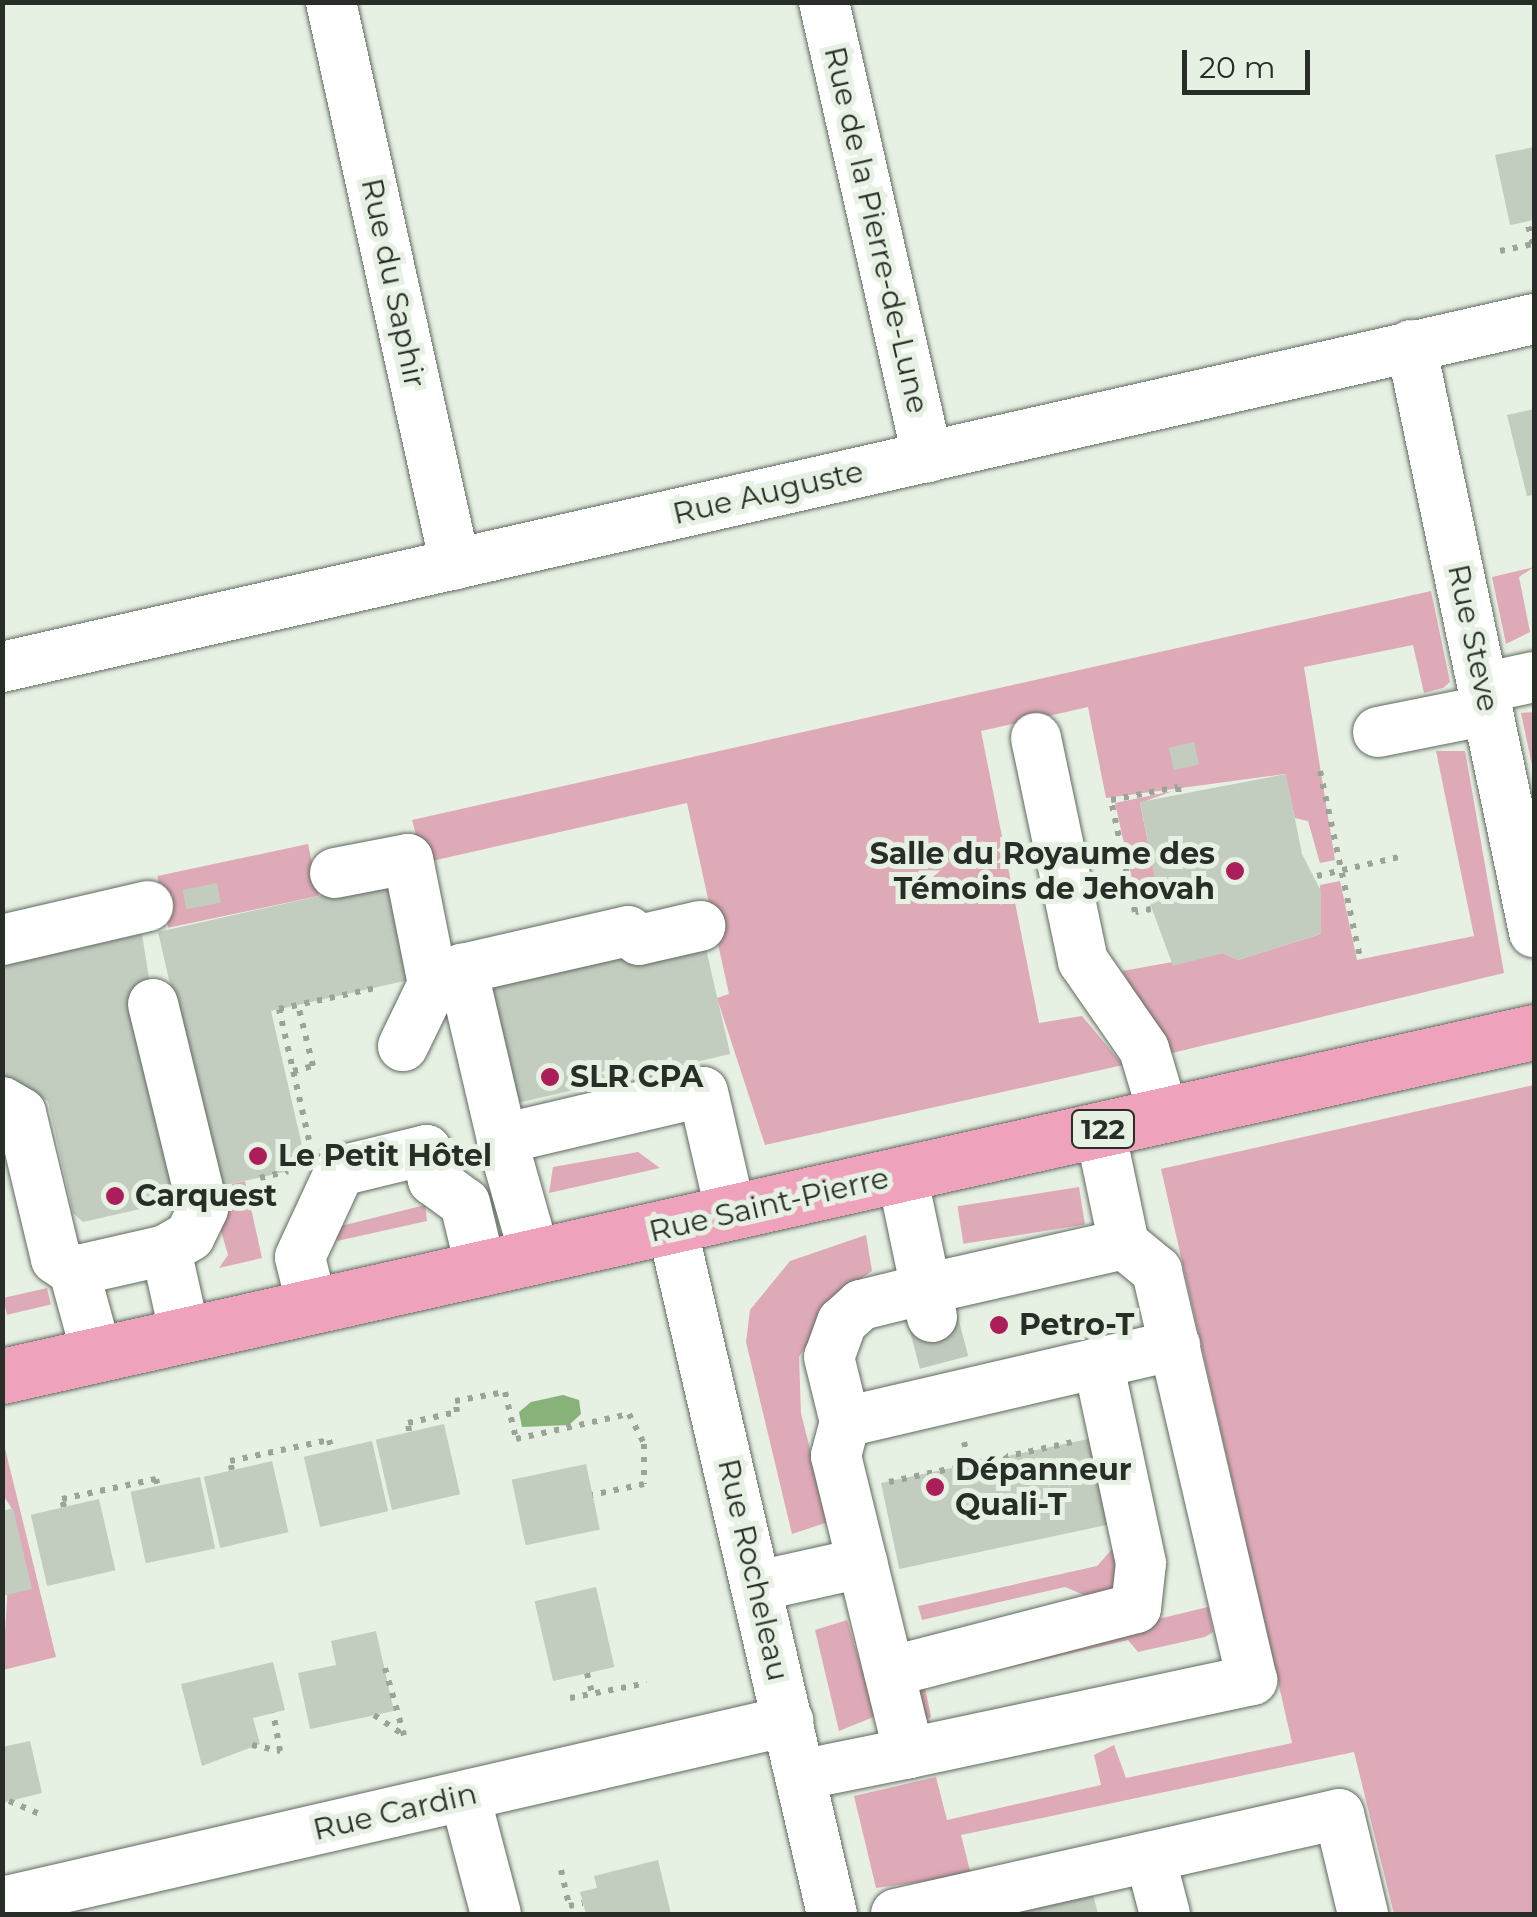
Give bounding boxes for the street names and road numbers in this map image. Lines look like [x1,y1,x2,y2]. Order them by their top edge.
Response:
street label: Rue de la Pierre-de-Lune [816,43,936,417]
street label: Rue du Saphir [353,175,433,391]
street label: Rue Auguste [669,454,867,532]
street label: Rue Steve [1440,561,1506,715]
road number: 122 [1070,1106,1136,1152]
street label: Rue Saint-Pierre [646,1160,892,1250]
street label: Rue Rocheleau [710,1455,796,1685]
street label: Rue Cardin [310,1776,480,1848]

